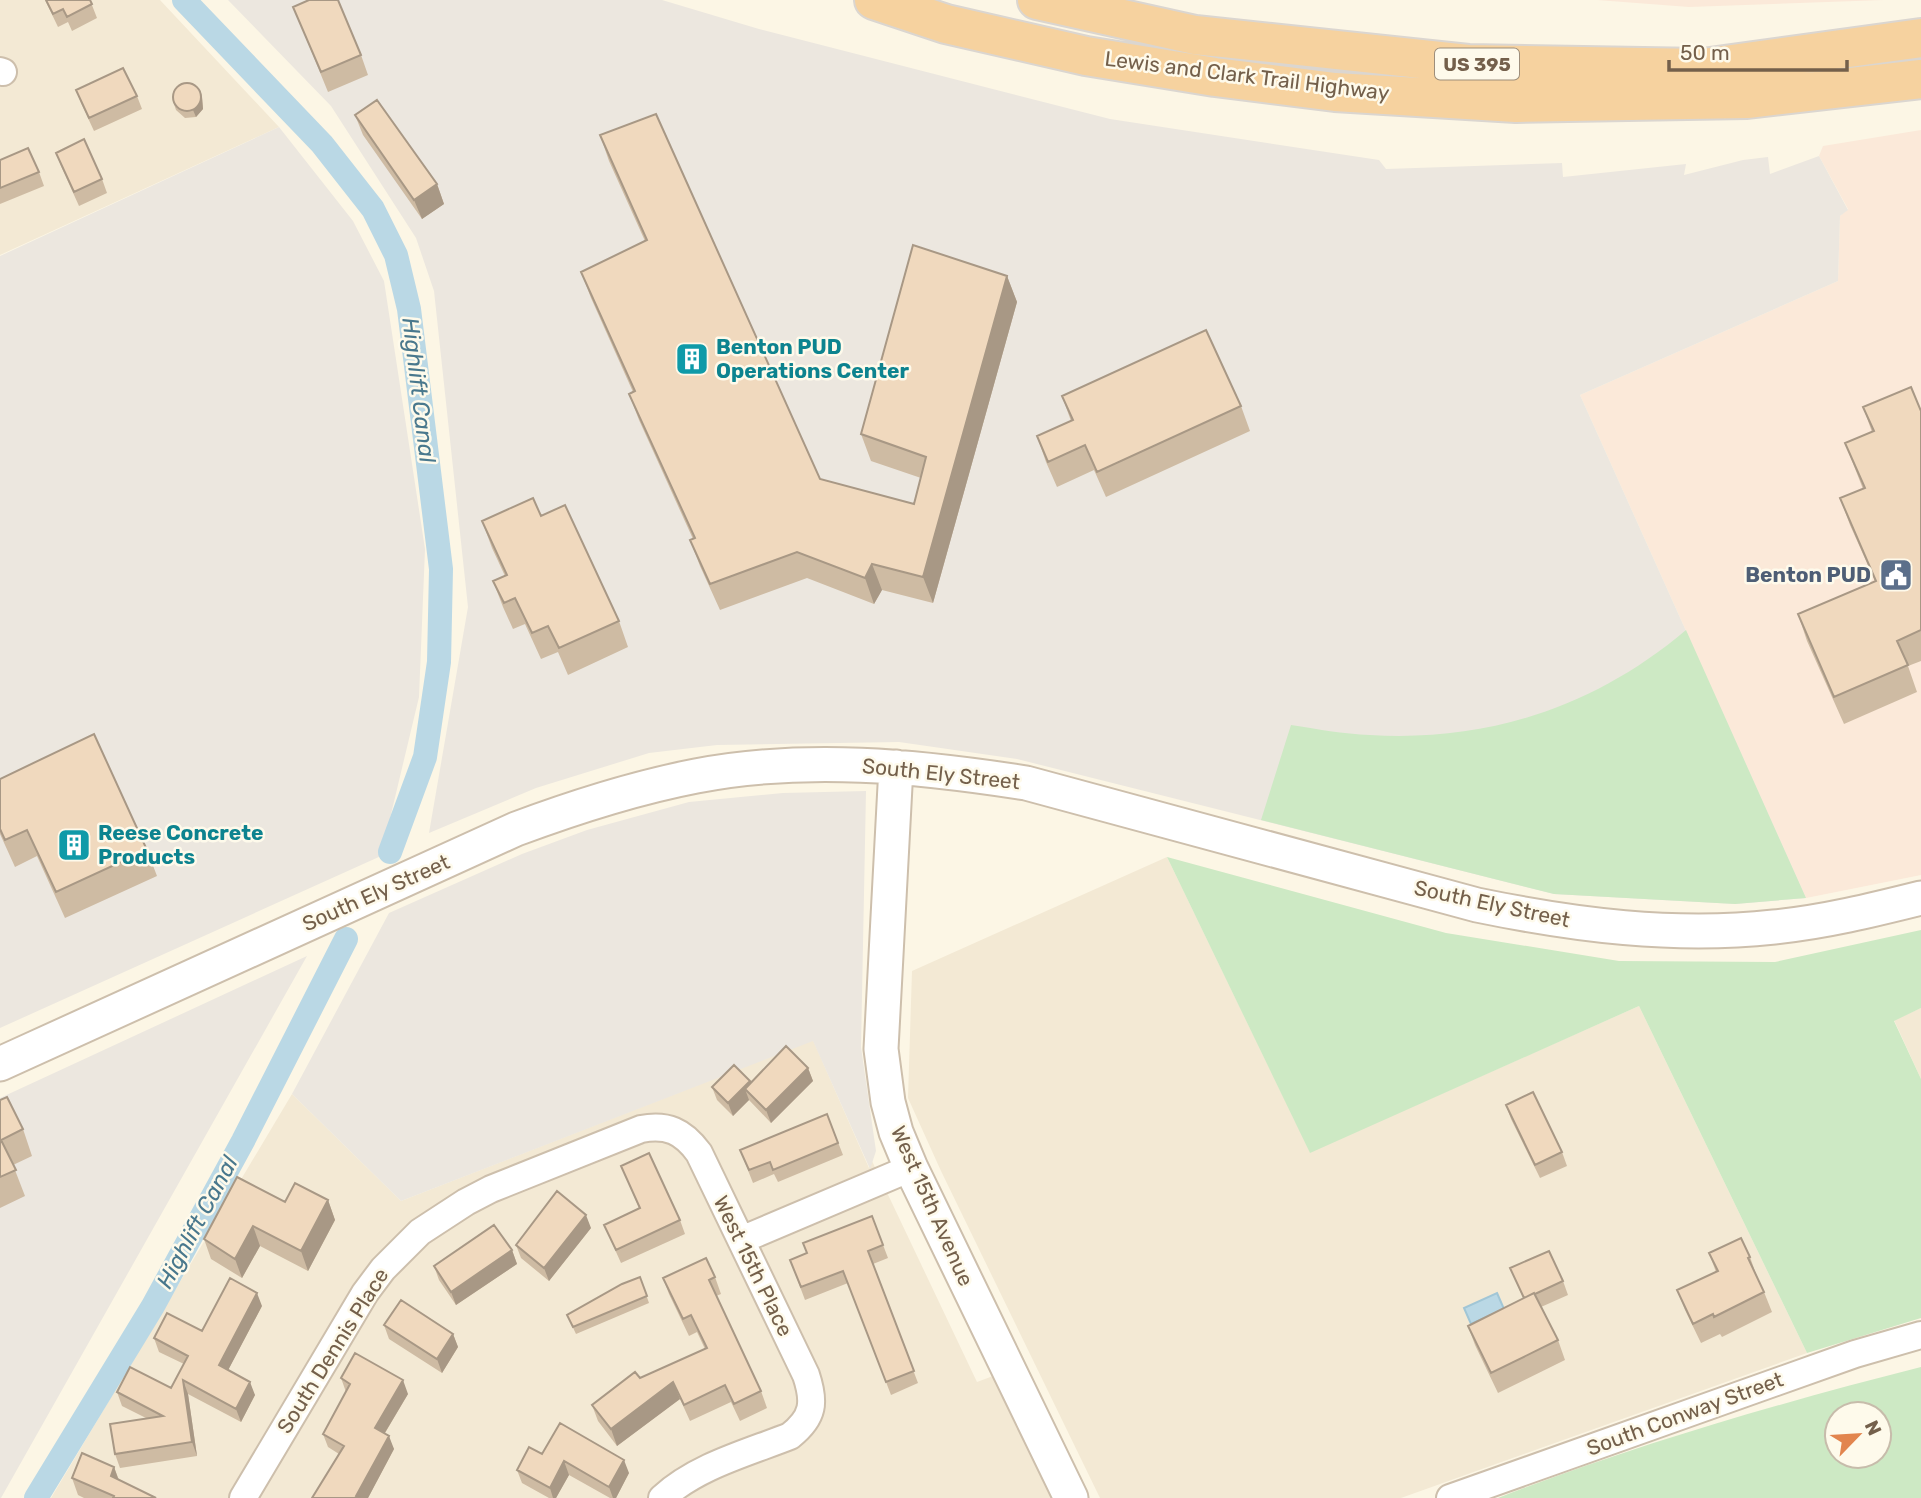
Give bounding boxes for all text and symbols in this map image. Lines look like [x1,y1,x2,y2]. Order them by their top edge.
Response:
scale bar [1669,28,1848,72]
text: 50 m [1680,40,1730,65]
street label: Lewis and Clark Trail Highway [1103,46,1391,105]
road number: US 395 [1435,48,1519,80]
water label: Highlift Canal [396,316,442,465]
place label: Benton PUD Operations Center [716,334,909,383]
building icon: Benton PUD Operations Center [673,340,711,378]
public building icon: Benton PUD [1877,556,1915,594]
place label: Benton PUD [1745,562,1871,587]
street label: South Ely Street [861,753,1021,794]
place label: Reese Concrete Products [98,820,264,869]
building icon: Reese Concrete Products [55,826,93,864]
street label: South Ely Street [298,849,453,936]
street label: South Ely Street [1412,875,1572,932]
street label: West 15th Avenue [886,1122,979,1290]
water label: Highlift Canal [150,1151,244,1293]
street label: West 15th Place [709,1191,798,1340]
street label: South Dennis Place [272,1264,394,1438]
street label: South Conway Street [1583,1366,1787,1461]
north arrow [1823,1400,1893,1470]
text: N [1860,1417,1886,1439]

